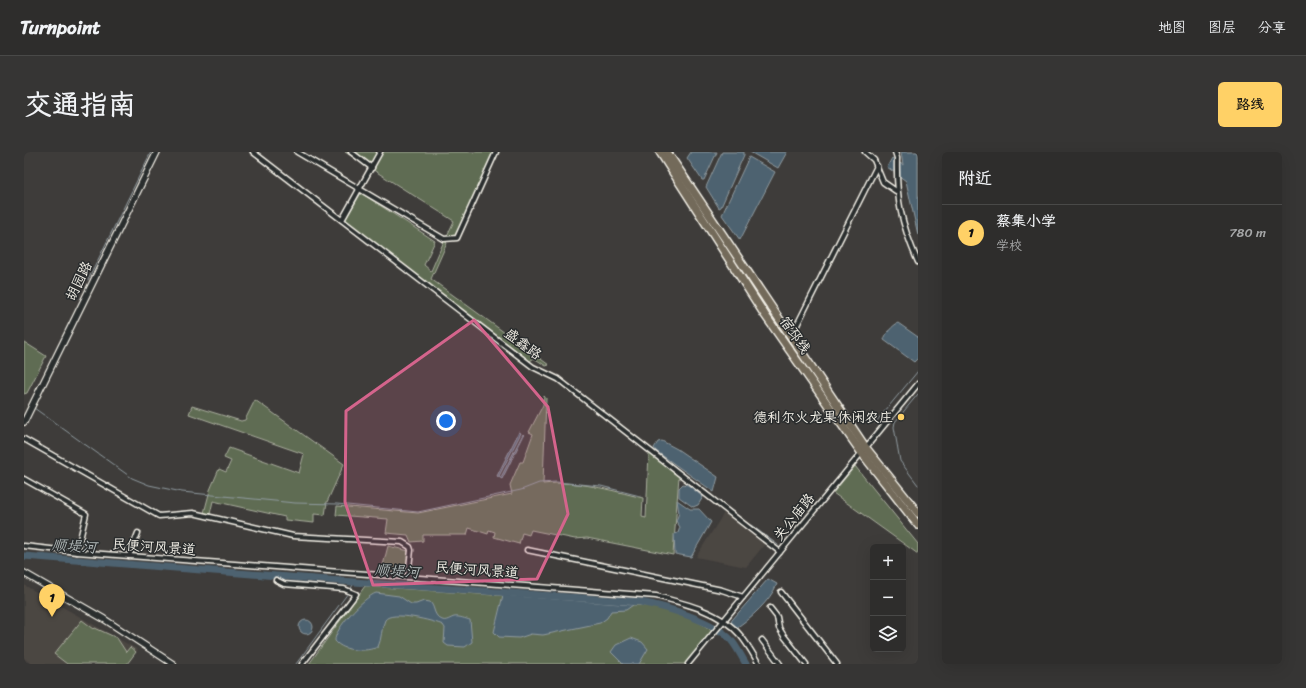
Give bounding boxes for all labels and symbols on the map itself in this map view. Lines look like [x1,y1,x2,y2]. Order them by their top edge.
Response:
street label: 胡园路 [59,257,99,305]
street label: 宿邳线 [773,311,817,359]
street label: 盛鑫路 [499,321,547,367]
place label: 德利尔火龙果休闲农庄 [753,405,893,430]
your location [436,411,456,431]
marker: 德利尔火龙果休闲农庄 [896,412,906,422]
street label: 关公庙路 [767,487,821,547]
water label: 顺堤河 [51,531,100,561]
street label: 民便河风景道 [111,532,197,562]
street label: 民便河风景道 [434,555,520,585]
water label: 顺堤河 [374,556,423,586]
pin: 1 [39,584,65,617]

